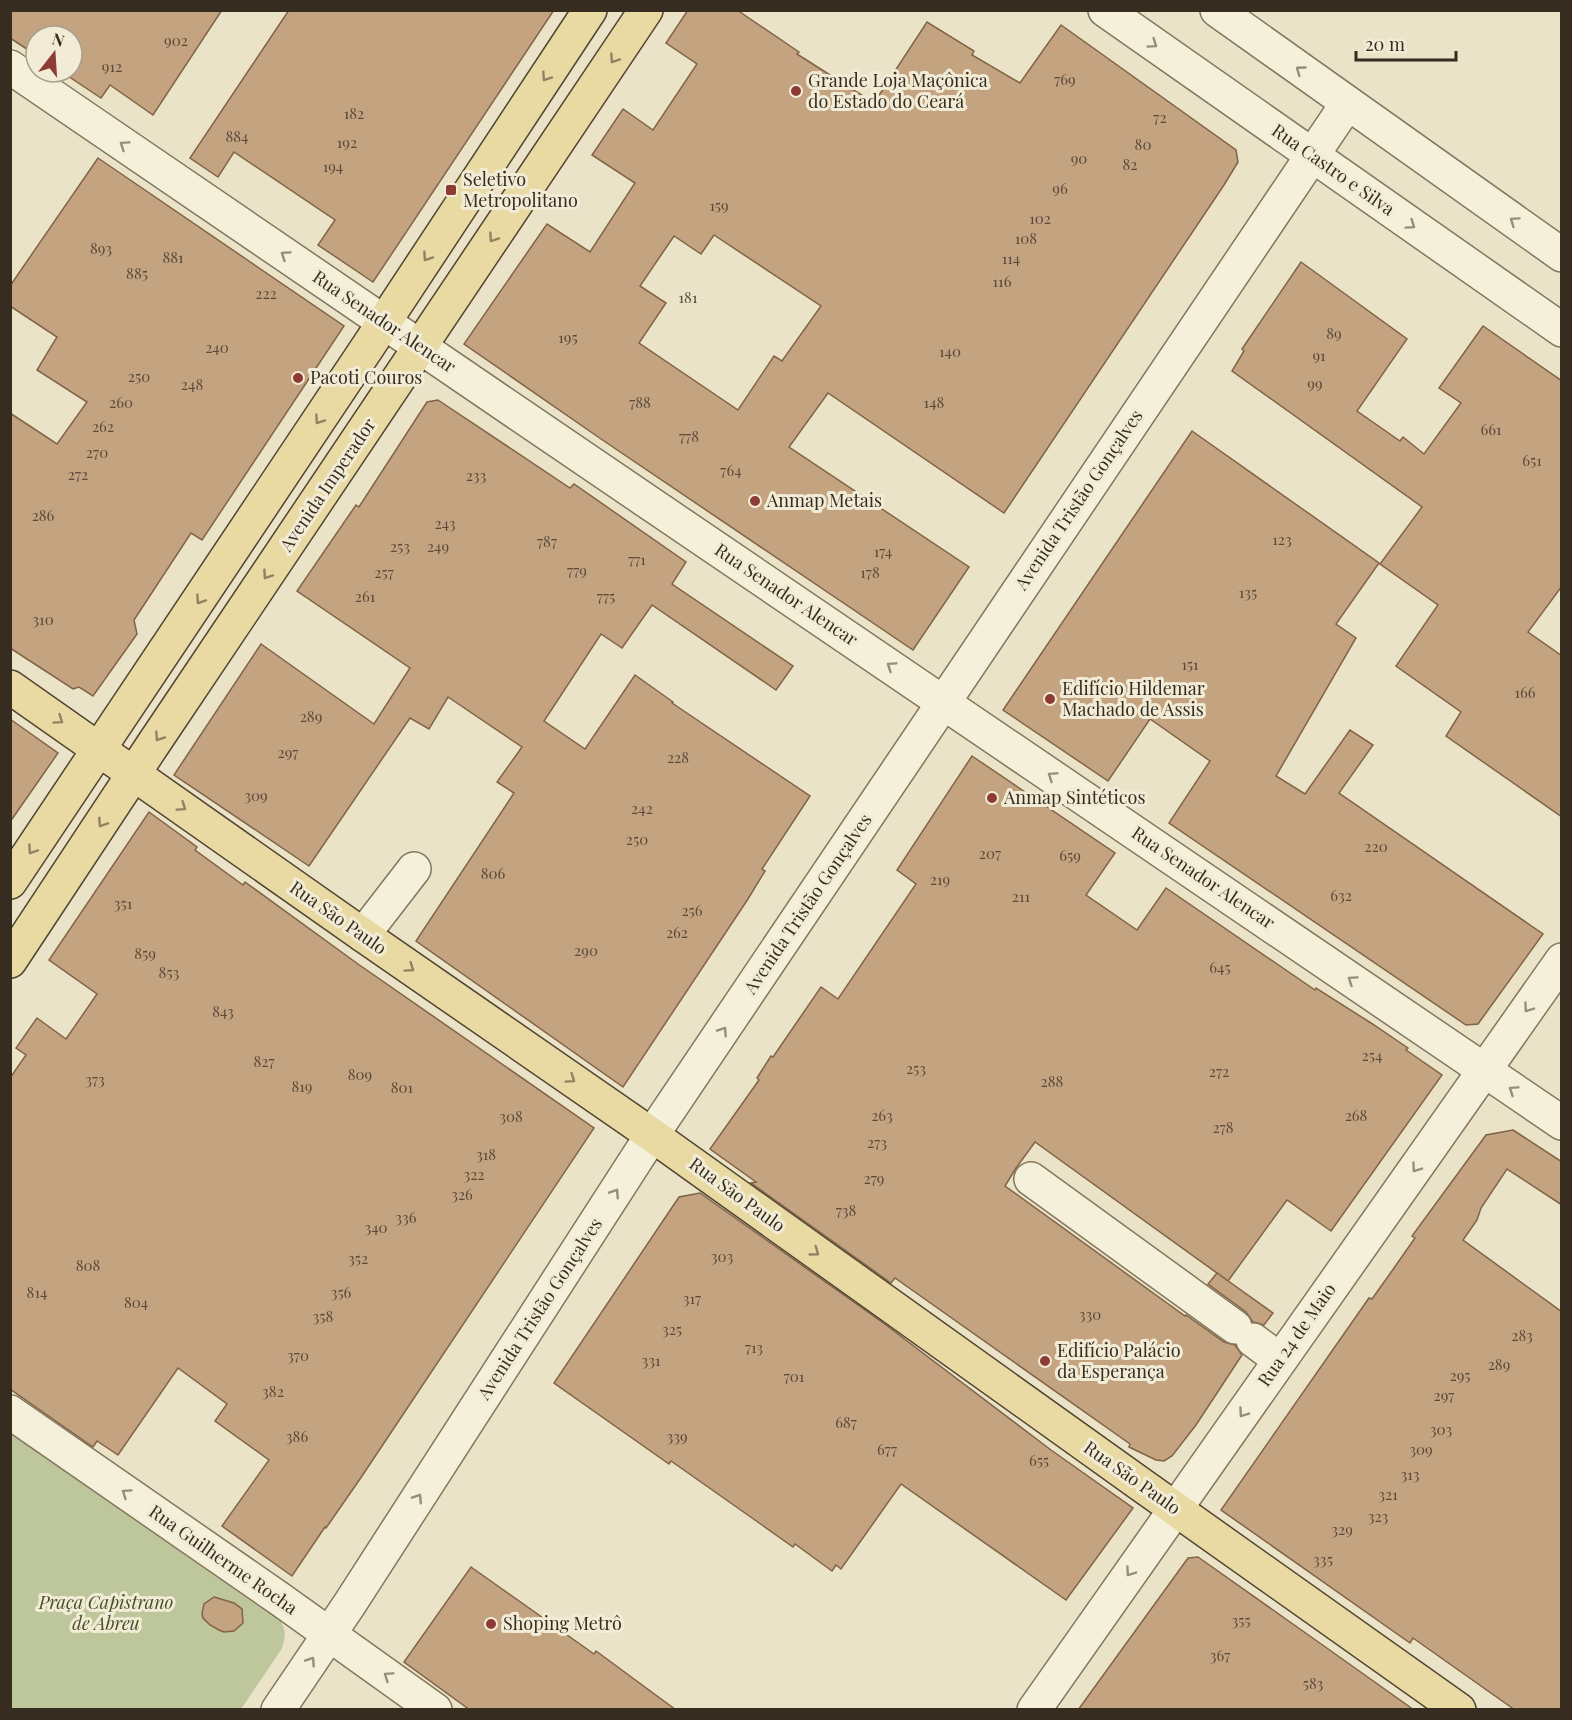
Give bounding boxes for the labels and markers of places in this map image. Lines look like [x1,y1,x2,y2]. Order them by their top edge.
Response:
place label: Grande Loja Maçônica do Estado do Ceará [808,68,988,113]
marker: Grande Loja Maçônica do Estado do Ceará [789,84,803,98]
place label: Seletivo Metropolitano [463,167,578,212]
marker: Seletivo Metropolitano [444,183,458,197]
place label: Pacoti Couros [310,365,422,389]
marker: Pacoti Couros [291,371,305,385]
place label: Anmap Metais [766,488,882,512]
marker: Anmap Metais [748,494,762,508]
place label: Edifício Hildemar Machado de Assis [1062,676,1205,721]
marker: Edifício Hildemar Machado de Assis [1043,692,1057,706]
place label: Anmap Sintéticos [1003,785,1146,809]
marker: Anmap Sintéticos [985,791,999,805]
place label: Edifício Palácio da Esperança [1057,1338,1181,1383]
marker: Edifício Palácio da Esperança [1038,1354,1052,1368]
place label: Shoping Metrô [503,1611,622,1635]
marker: Shoping Metrô [484,1617,498,1631]

